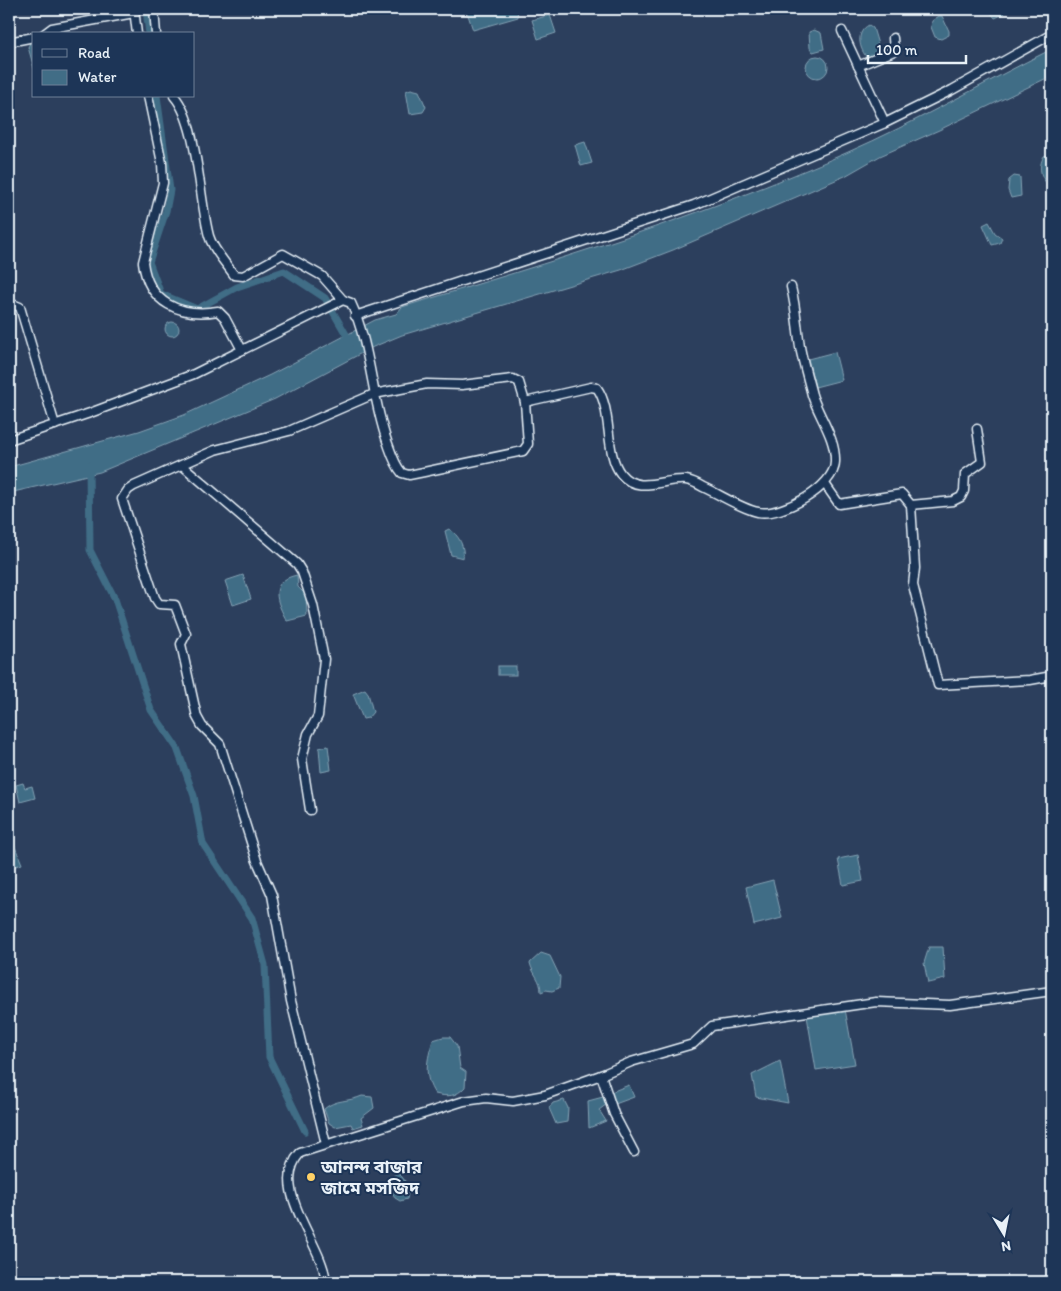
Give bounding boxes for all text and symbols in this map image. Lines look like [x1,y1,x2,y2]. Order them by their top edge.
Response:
legend [32,32,195,98]
scale bar [868,32,966,64]
text: 100 m [876,41,918,59]
text: Road [78,44,111,62]
text: Water [78,68,117,86]
place label: আনন্দ বাজার জামে মসজিদ [320,1156,423,1199]
marker: আনন্দ বাজার জামে মসজিদ [305,1171,317,1183]
north arrow [978,1208,1028,1258]
text: N [1000,1237,1012,1256]

